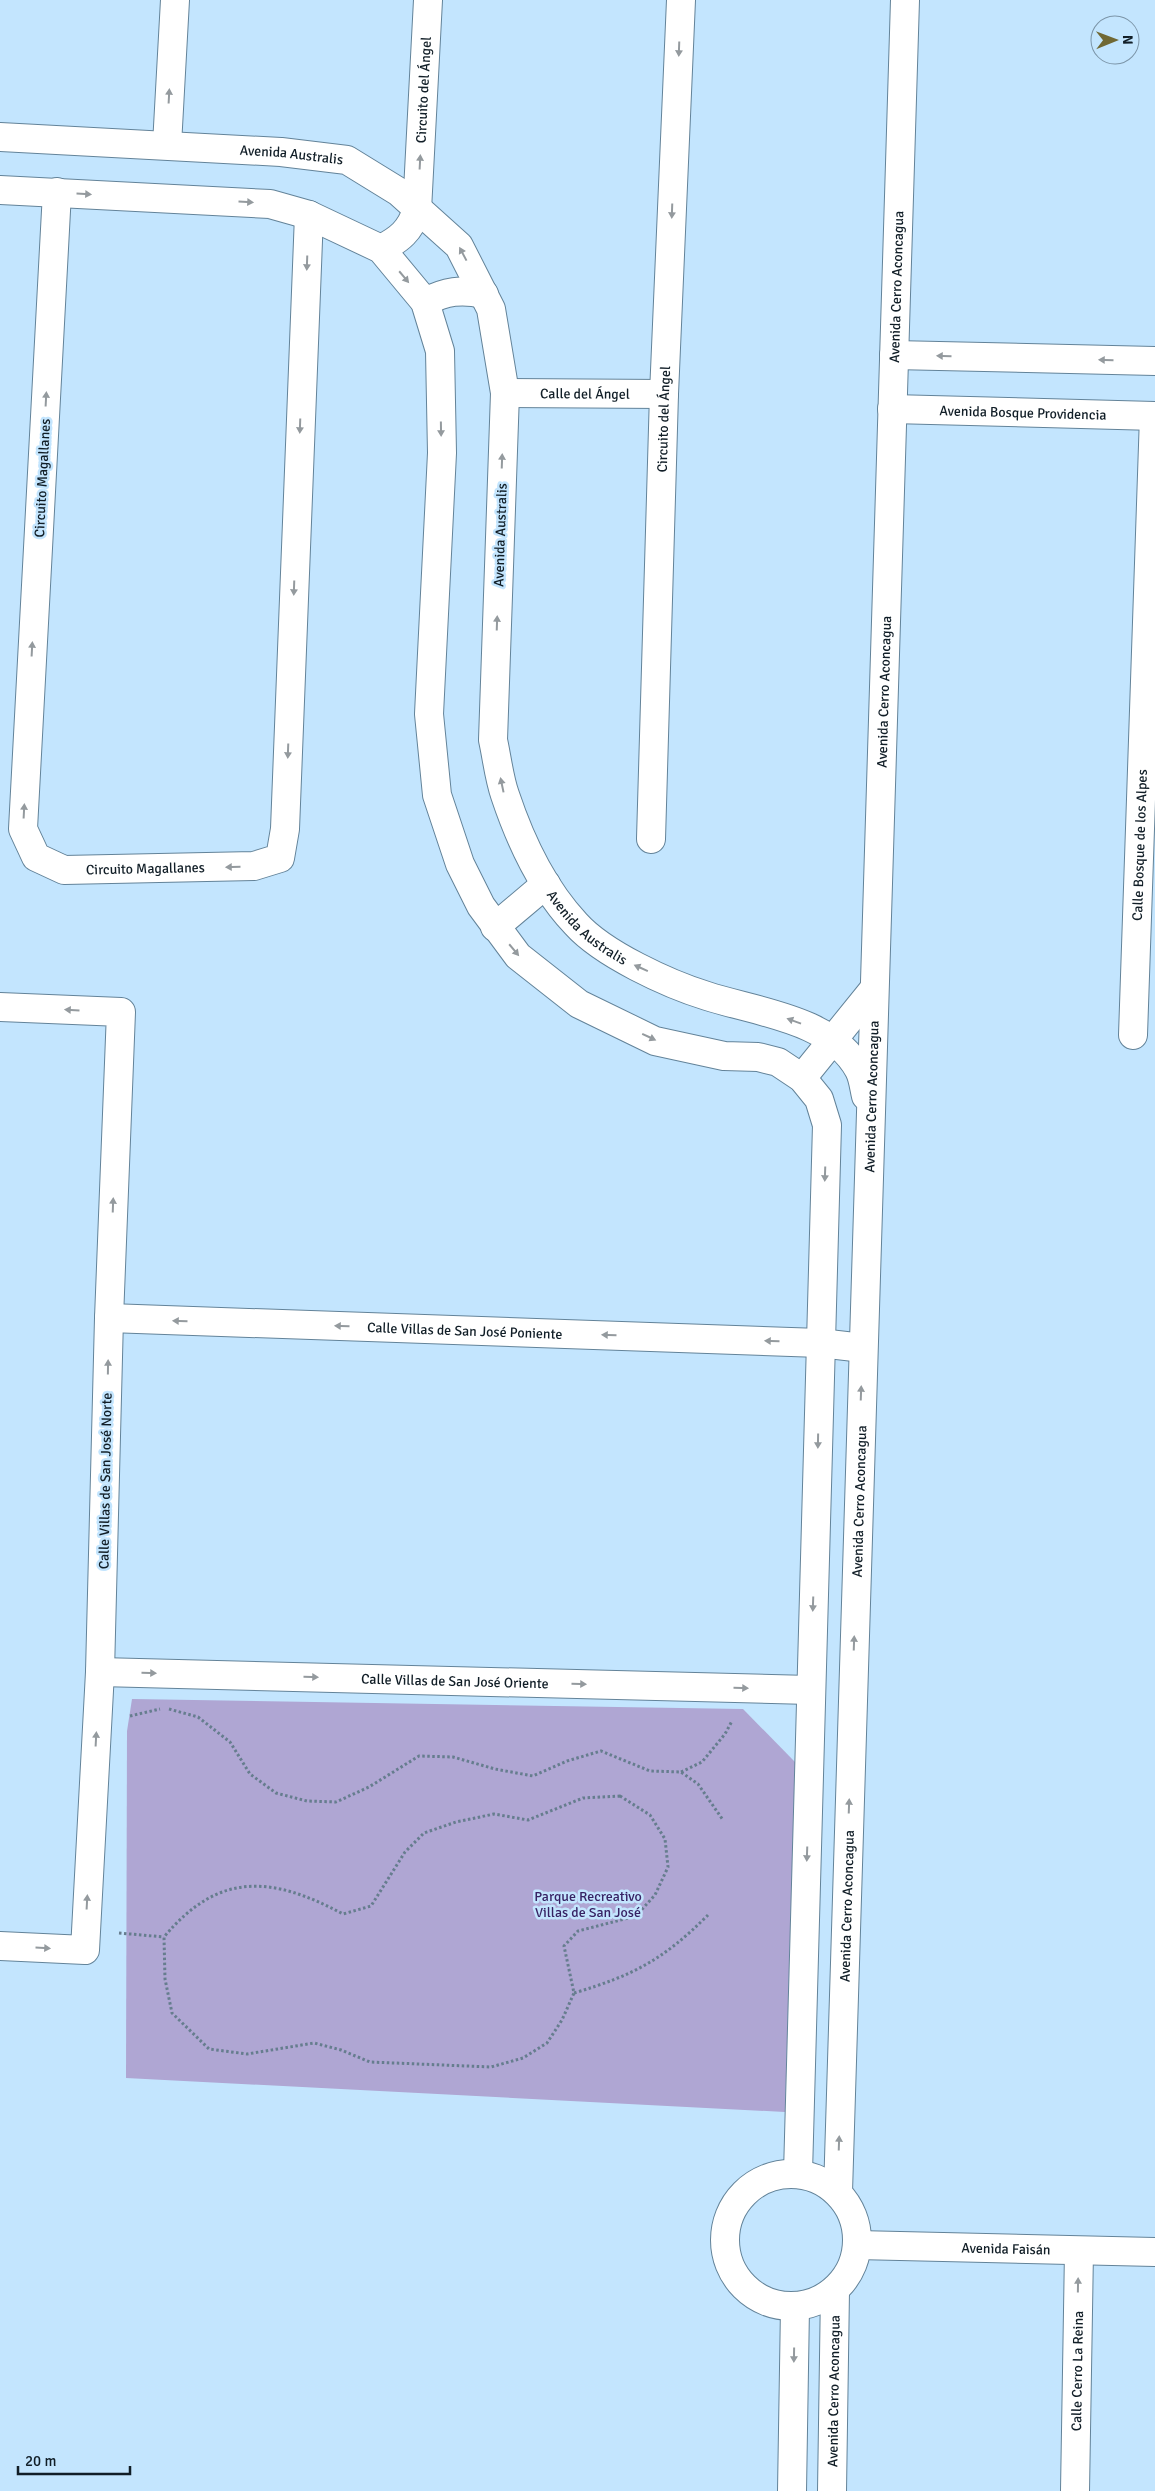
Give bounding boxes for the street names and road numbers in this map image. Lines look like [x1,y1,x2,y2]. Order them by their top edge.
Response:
street label: Circuito del Ángel [413,36,435,144]
street label: Avenida Australis [239,142,344,168]
street label: Avenida Cerro Aconcagua [886,211,908,363]
street label: Circuito del Ángel [654,366,674,473]
street label: Calle del Ángel [540,385,630,403]
street label: Avenida Bosque Providencia [939,402,1107,424]
street label: Circuito Magallanes [31,418,54,538]
street label: Avenida Australis [490,483,511,587]
street label: Avenida Cerro Aconcagua [874,615,895,768]
street label: Calle Bosque de los Alpes [1129,769,1151,921]
street label: Circuito Magallanes [86,859,205,879]
street label: Avenida Australis [543,887,630,969]
street label: Avenida Cerro Aconcagua [861,1020,883,1173]
street label: Calle Villas de San José Poniente [367,1319,563,1343]
street label: Calle Villas de San José Norte [95,1393,116,1569]
street label: Avenida Cerro Aconcagua [849,1425,870,1578]
street label: Calle Villas de San José Oriente [361,1671,549,1692]
street label: Avenida Cerro Aconcagua [836,1830,858,1982]
street label: Avenida Faisán [961,2239,1051,2259]
street label: Calle Cerro La Reina [1068,2311,1087,2431]
street label: Avenida Cerro Aconcagua [824,2315,844,2467]

